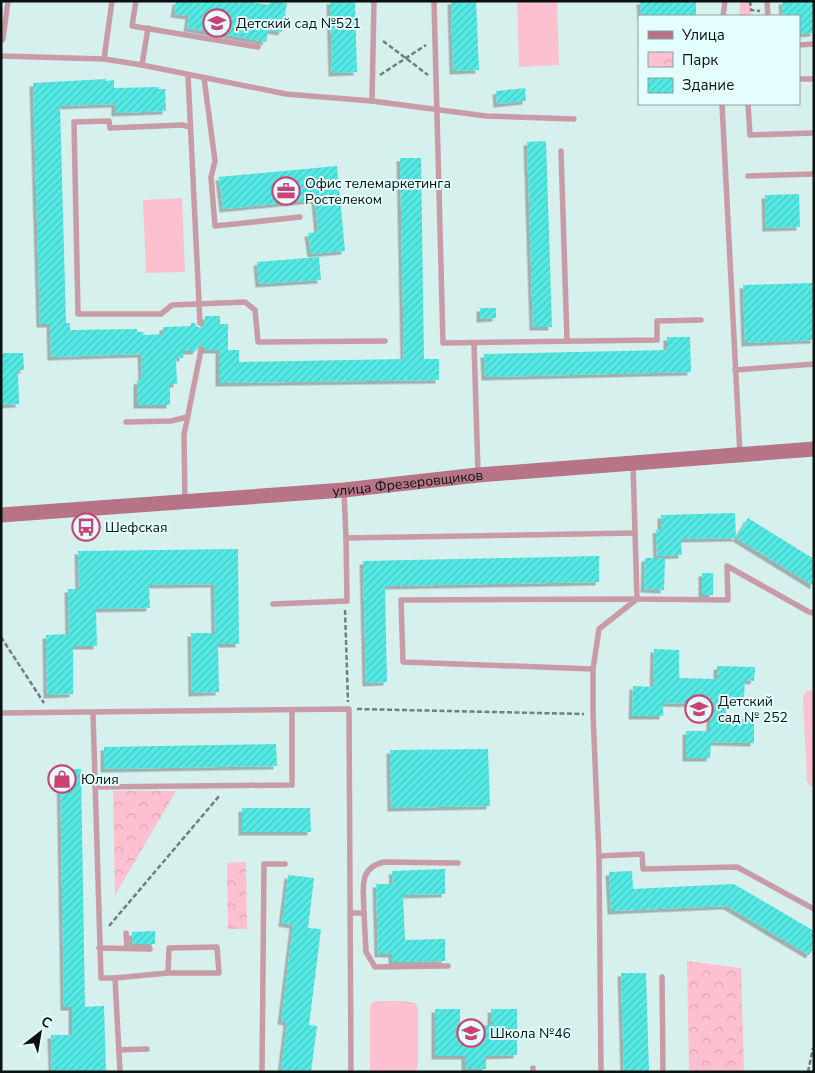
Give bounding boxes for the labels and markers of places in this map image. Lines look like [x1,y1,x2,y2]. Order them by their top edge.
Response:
school or university icon: Детский сад №521 [202,8,232,38]
place label: Детский сад №521 [236,14,361,33]
place label: Офис телемаркетинга Ростелеком [305,174,451,209]
office icon: Офис телемаркетинга Ростелеком [271,176,301,206]
bus stop icon: Шефская [71,512,101,542]
place label: Шефская [105,518,168,537]
place label: Детский сад № 252 [718,692,788,727]
school or university icon: Детский сад № 252 [684,694,714,724]
shop icon: Юлия [47,764,77,794]
place label: Юлия [81,770,119,789]
school or university icon: Школа №46 [456,1018,486,1048]
place label: Школа №46 [490,1024,571,1043]

